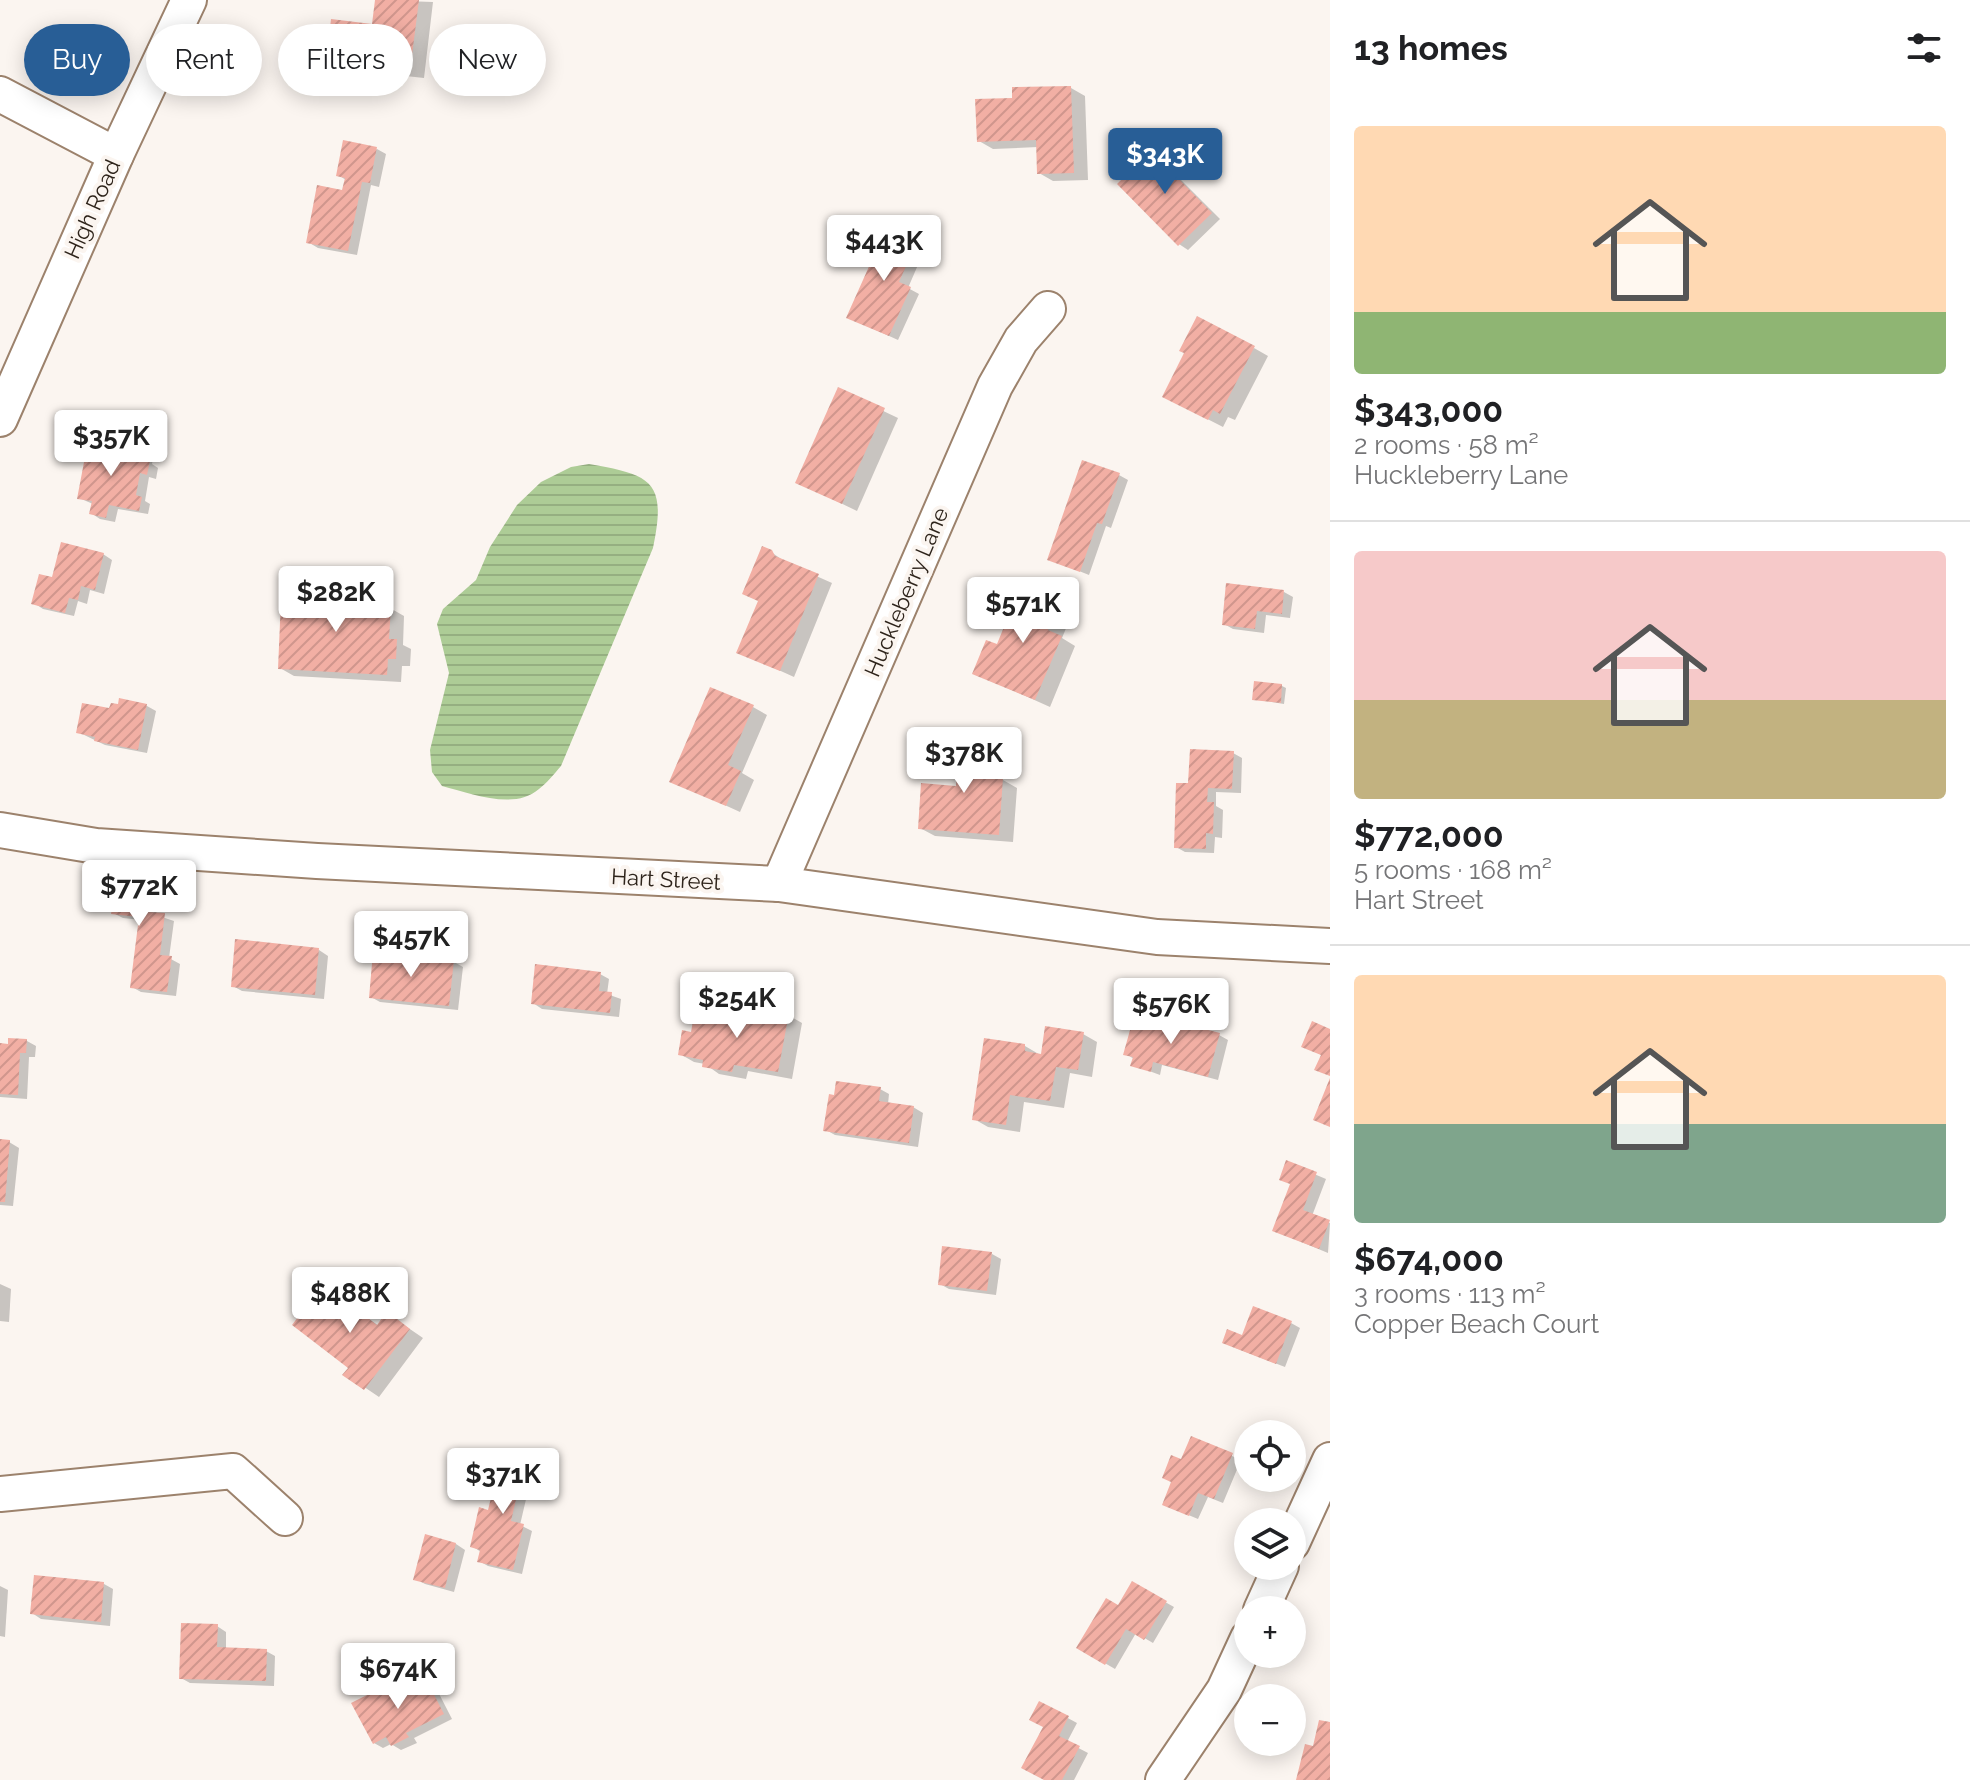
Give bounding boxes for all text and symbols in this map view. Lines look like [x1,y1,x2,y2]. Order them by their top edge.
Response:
chip: Buy [24,24,130,96]
chip: Rent [146,24,262,96]
chip: Filters [278,24,413,96]
chip: New [429,24,546,96]
icon: filters [1902,26,1946,70]
text: 13 homes [1354,28,1508,68]
pin: $343K [1109,128,1221,196]
text: $343K [1126,139,1204,169]
street label: High Road [59,155,125,263]
icon: home [1578,178,1722,322]
pin: $443K [828,215,940,283]
text: $443K [845,226,923,256]
text: $343,000 [1354,390,1503,430]
pin: $357K [55,410,167,478]
text: $357K [72,421,150,451]
text: 2 rooms · 58 m² [1354,430,1539,460]
text: Huckleberry Lane [1354,460,1568,490]
street label: Huckleberry Lane [859,503,953,681]
pin: $282K [280,566,392,634]
text: $282K [297,577,375,607]
pin: $571K [967,577,1079,645]
text: $571K [985,588,1061,618]
icon: home [1578,603,1722,747]
pin: $378K [908,727,1020,795]
text: $378K [925,738,1003,768]
text: $772,000 [1354,815,1504,855]
text: 5 rooms · 168 m² [1354,855,1552,885]
pin: $772K [83,860,195,928]
street label: Hart Street [610,863,722,895]
text: $772K [100,871,178,901]
text: Hart Street [1354,885,1484,915]
pin: $457K [355,911,467,979]
text: $457K [372,922,450,952]
pin: $254K [681,972,793,1040]
pin: $576K [1115,978,1227,1046]
text: $254K [698,983,776,1013]
text: $576K [1132,989,1210,1019]
icon: home [1578,1027,1722,1171]
text: $674,000 [1354,1239,1504,1279]
pin: $488K [294,1267,406,1335]
text: $488K [310,1278,390,1308]
text: 3 rooms · 113 m² [1354,1279,1546,1309]
text: Copper Beach Court [1354,1309,1599,1339]
map controls [1234,1420,1306,1756]
button: locate [1234,1420,1306,1492]
pin: $371K [447,1448,559,1516]
text: $371K [465,1459,541,1489]
button: layers [1234,1508,1306,1580]
button: + [1234,1596,1306,1668]
pin: $674K [342,1643,454,1711]
text: $674K [359,1654,437,1684]
button: − [1234,1684,1306,1756]

